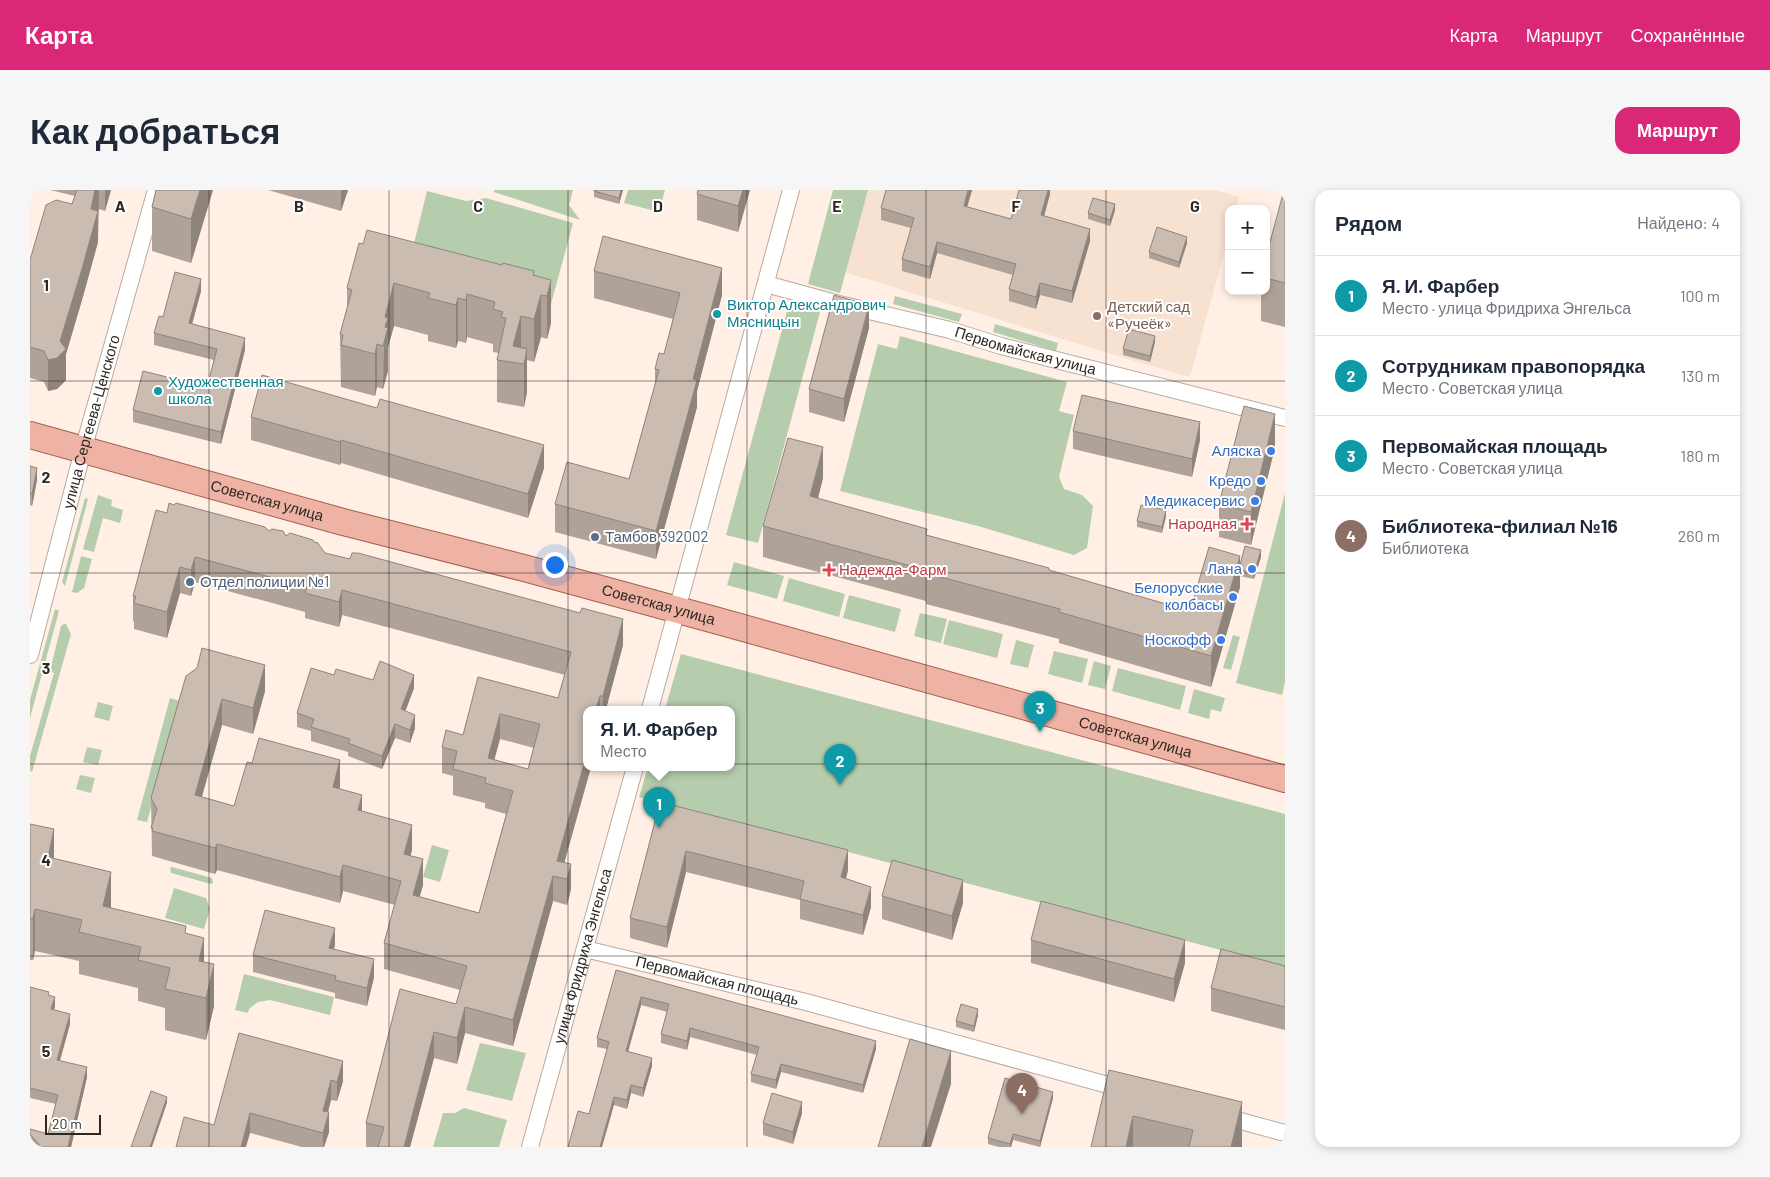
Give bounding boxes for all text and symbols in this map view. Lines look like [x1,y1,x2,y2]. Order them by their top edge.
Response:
text: Карта [25,20,93,49]
text: Карта [1450,24,1498,46]
text: Маршрут [1526,24,1602,46]
text: Сохранённые [1630,24,1745,46]
button: Маршрут [1615,107,1740,154]
text: Как добраться [30,109,280,151]
text: A [115,196,126,215]
text: B [294,196,304,215]
text: C [473,196,483,215]
text: D [653,196,663,215]
text: E [832,196,842,215]
text: F [1012,196,1021,215]
text: G [1190,196,1200,215]
map controls [1225,205,1270,295]
button: + [1225,205,1270,250]
text: Рядом [1335,210,1402,235]
text: Найдено: 4 [1637,213,1720,232]
button: − [1225,250,1270,295]
text: Я. И. Фарбер [1382,274,1499,297]
text: 1 [43,275,49,294]
text: 1 [1348,286,1354,305]
text: 100 m [1680,286,1720,305]
place label: Виктор Александрович Мясницын [727,295,886,330]
place label: Детский сад «Ручеёк» [1107,297,1190,332]
text: Место · улица Фридриха Энгельса [1382,298,1631,317]
marker: Виктор Александрович Мясницын [711,308,723,320]
marker: Детский сад «Ручеёк» [1091,310,1103,322]
street label: Первомайская улица [953,322,1099,378]
street label: улица Сергеева-Ценского [58,333,123,511]
text: Сотрудникам правопорядка [1382,354,1645,377]
text: 2 [1347,366,1355,385]
text: 130 m [1681,366,1720,385]
place label: Художественная школа [168,372,284,407]
text: Место · Советская улица [1382,378,1563,397]
marker: Художественная школа [152,385,164,397]
text: Первомайская площадь [1382,434,1608,457]
place label: Аляска [1211,441,1262,459]
marker: Аляска [1265,445,1277,457]
text: 3 [1347,446,1355,465]
text: 180 m [1681,446,1720,465]
text: Место · Советская улица [1382,458,1563,477]
text: 2 [42,467,51,486]
place label: Кредо [1209,471,1251,489]
marker: Кредо [1255,475,1267,487]
street label: Советская улица [209,476,327,524]
place label: Медикасервис [1144,491,1245,509]
marker: Медикасервис [1249,495,1261,507]
place label: Народная [1168,514,1237,532]
text: Библиотека-филиал №16 [1382,514,1618,537]
marker: Народная [1241,518,1253,530]
text: 4 [1346,526,1356,545]
text: 260 m [1678,526,1720,545]
place label: Тамбов 392002 [605,527,708,545]
marker: Тамбов 392002 [589,531,601,543]
text: Библиотека [1382,538,1469,557]
your location [542,552,568,578]
place label: Лана [1207,559,1243,577]
place label: Надежда-Фарм [839,560,947,578]
marker: Лана [1246,563,1258,575]
marker: Надежда-Фарм [823,564,835,576]
place label: Отдел полиции №1 [200,572,329,590]
marker: Отдел полиции №1 [184,576,196,588]
place label: Белорусские колбасы [1134,578,1223,613]
street label: Советская улица [600,580,718,628]
marker: Белорусские колбасы [1227,591,1239,603]
place label: Носкофф [1145,630,1211,648]
marker: Носкофф [1215,634,1227,646]
text: 3 [42,658,50,677]
pin: 3 [1024,691,1056,732]
popup [583,706,735,771]
street label: Советская улица [1077,712,1195,761]
text: Я. И. Фарбер [600,717,718,740]
text: Место [600,741,647,760]
pin: 2 [824,744,856,785]
pin: 1 [643,787,675,828]
text: 4 [41,850,51,869]
street label: улица Фридриха Энгельса [549,866,615,1046]
street label: Первомайская площадь [634,951,801,1008]
text: 5 [42,1041,51,1060]
pin: 4 [1006,1073,1038,1114]
scale bar [45,1112,101,1135]
text: 20 m [52,1115,82,1132]

